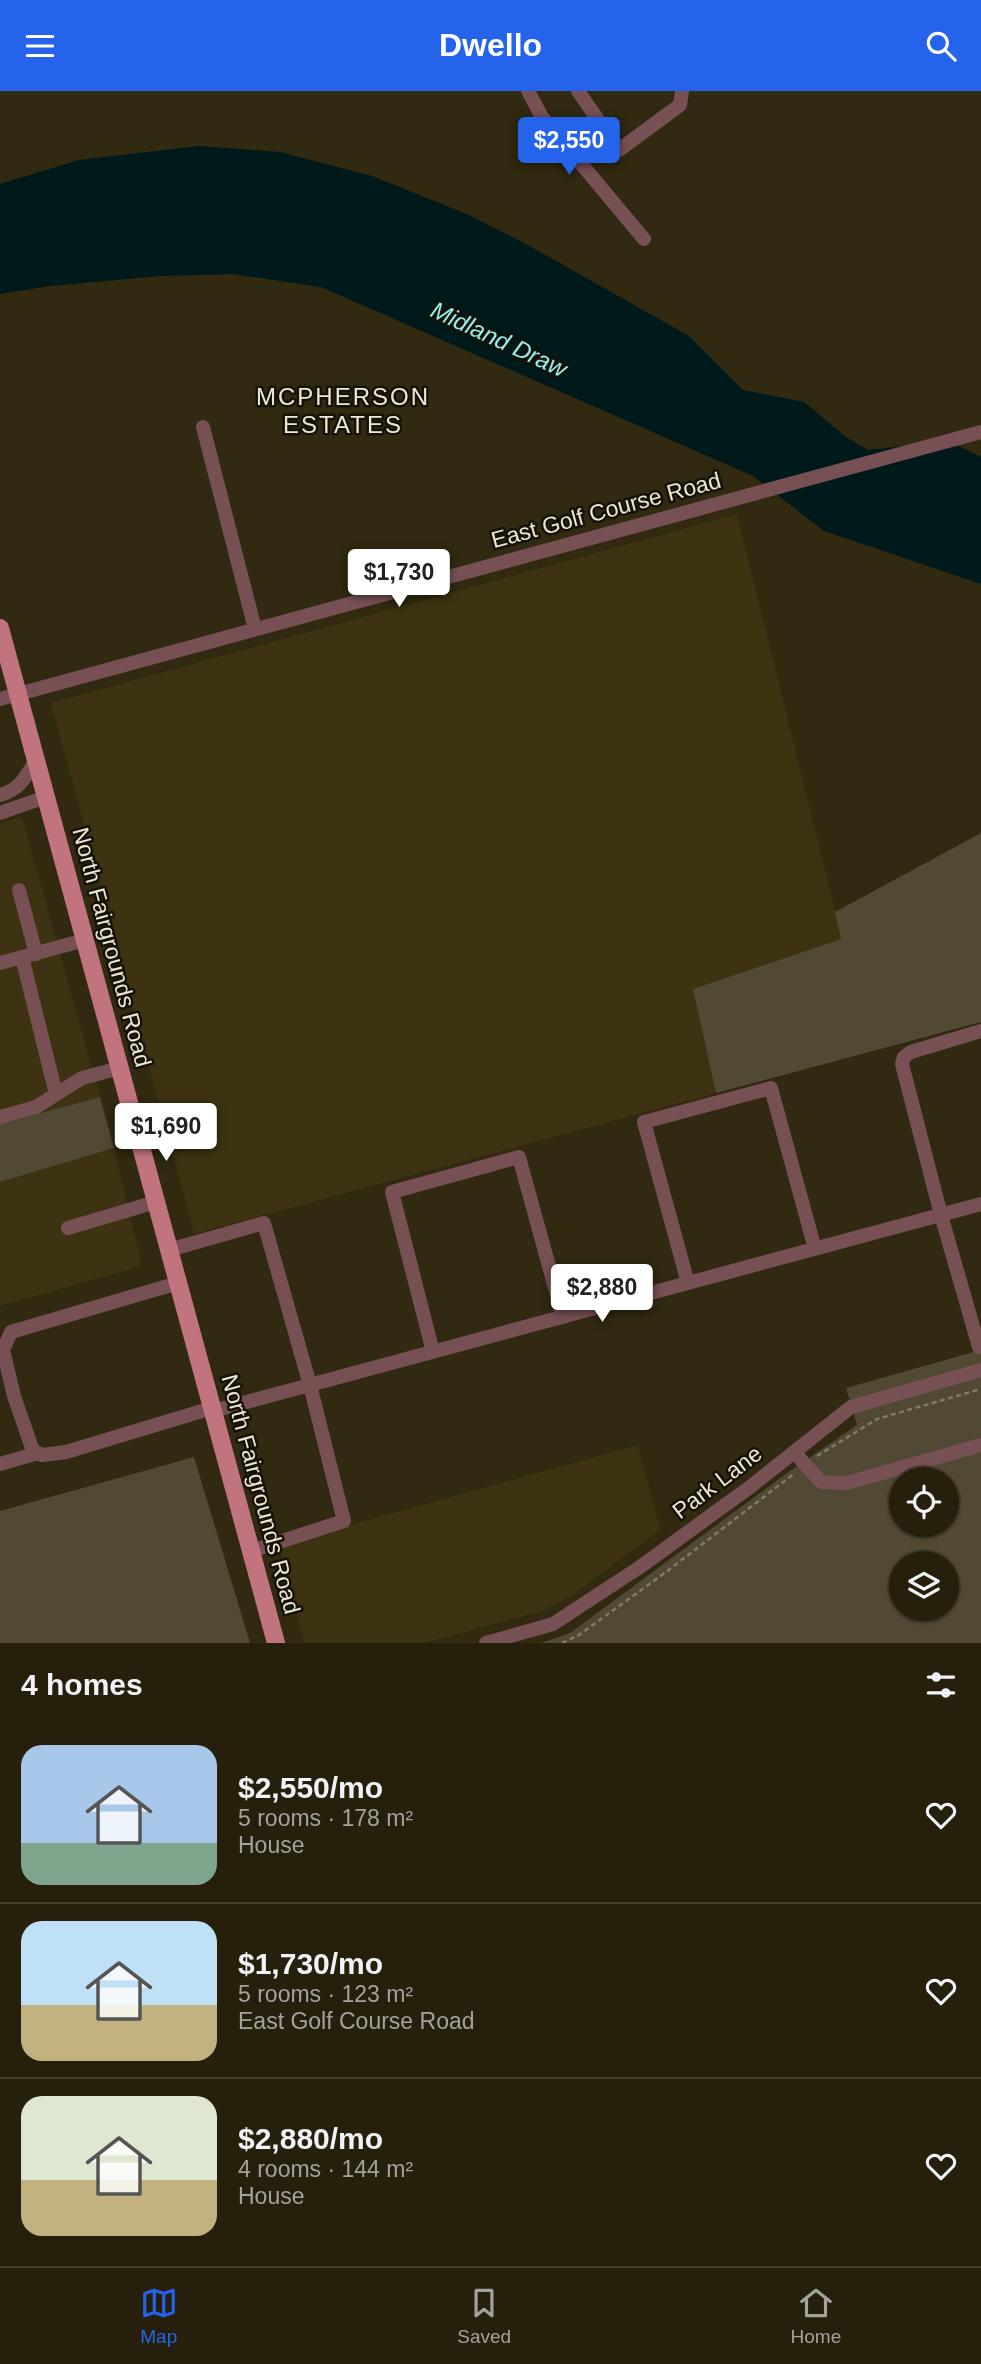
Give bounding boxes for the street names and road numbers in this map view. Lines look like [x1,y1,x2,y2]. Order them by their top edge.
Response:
street label: East Golf Course Road [488,467,724,553]
street label: North Fairgrounds Road [68,824,156,1070]
street label: North Fairgrounds Road [217,1371,305,1617]
street label: Park Lane [667,1440,767,1524]

